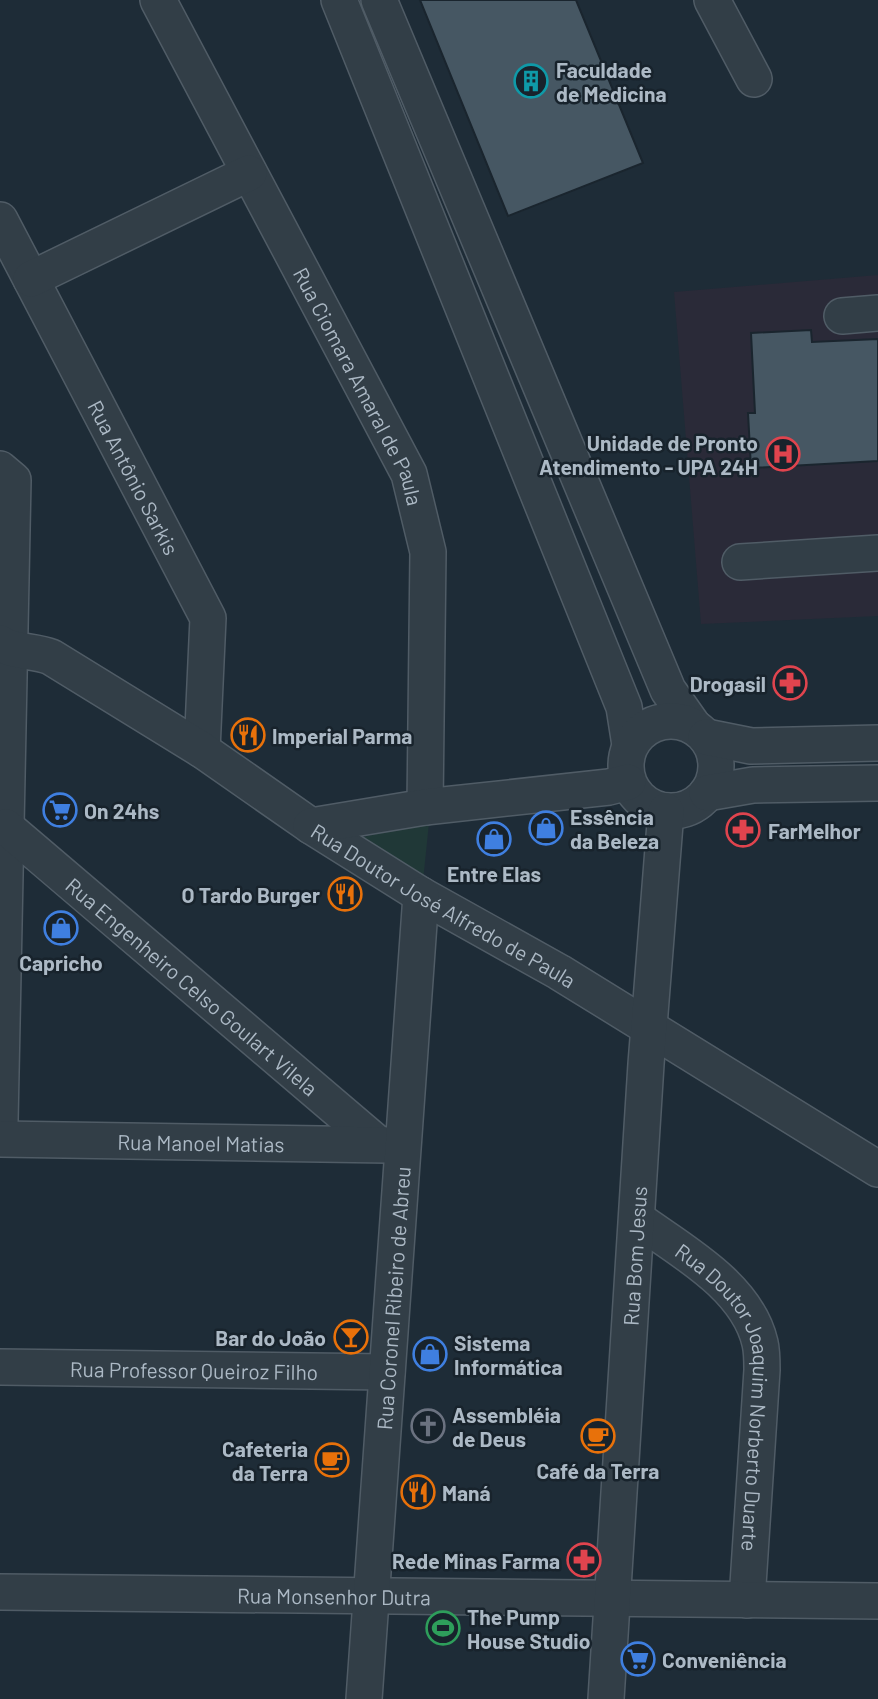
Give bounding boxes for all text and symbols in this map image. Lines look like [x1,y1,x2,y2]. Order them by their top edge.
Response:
place label: Faculdade de Medicina [556,57,666,106]
building icon: Faculdade de Medicina [512,62,550,100]
street label: Rua Ciomara Amaral de Paula [289,263,429,508]
street label: Rua Antônio Sarkis [84,396,185,558]
place label: Unidade de Pronto Atendimento - UPA 24H [539,430,758,479]
hospital icon: Unidade de Pronto Atendimento - UPA 24H [764,435,802,473]
pharmacy icon: Drogasil [771,664,809,702]
place label: Drogasil [690,671,766,696]
restaurant icon: Imperial Parma [229,716,267,754]
place label: Imperial Parma [272,723,412,748]
supermarket icon: On 24hs [41,791,79,829]
place label: On 24hs [84,798,159,823]
place label: Essência da Beleza [570,804,659,853]
shop icon: Essência da Beleza [527,809,565,847]
pharmacy icon: FarMelhor [724,811,762,849]
street label: Rua Doutor José Alfredo de Paula [307,817,581,992]
place label: FarMelhor [768,818,861,843]
shop icon: Entre Elas [475,820,513,858]
place label: Entre Elas [447,861,541,886]
street label: Rua Engenheiro Celso Goulart Vilela [62,872,323,1100]
restaurant icon: O Tardo Burger [326,875,364,913]
place label: O Tardo Burger [182,882,320,907]
shop icon: Capricho [42,909,80,947]
place label: Capricho [19,950,103,975]
street label: Rua Manoel Matias [117,1128,285,1156]
street label: Rua Coronel Ribeiro de Abreu [371,1165,414,1431]
street label: Rua Bom Jesus [617,1185,651,1326]
street label: Rua Doutor Joaquim Norberto Duarte [671,1237,775,1552]
bar icon: Bar do João [332,1318,370,1356]
place label: Bar do João [215,1325,326,1350]
place label: Sistema Informática [454,1330,563,1379]
shop icon: Sistema Informática [411,1335,449,1373]
street label: Rua Professor Queiroz Filho [70,1355,318,1384]
place label: Assembléia de Deus [452,1402,561,1451]
church icon: Assembléia de Deus [409,1407,447,1445]
cafe icon: Café da Terra [579,1417,617,1455]
place label: Cafeteria da Terra [222,1436,308,1485]
cafe icon: Cafeteria da Terra [313,1441,351,1479]
place label: Café da Terra [537,1458,659,1483]
restaurant icon: Maná [399,1473,437,1511]
place label: Maná [442,1480,491,1505]
pharmacy icon: Rede Minas Farma [565,1541,603,1579]
place label: Rede Minas Farma [392,1548,560,1573]
street label: Rua Monsenhor Dutra [237,1582,431,1609]
place label: The Pump House Studio [467,1604,590,1653]
sports icon: The Pump House Studio [424,1609,462,1647]
supermarket icon: Conveniência [619,1640,657,1678]
place label: Conveniência [662,1647,787,1672]

